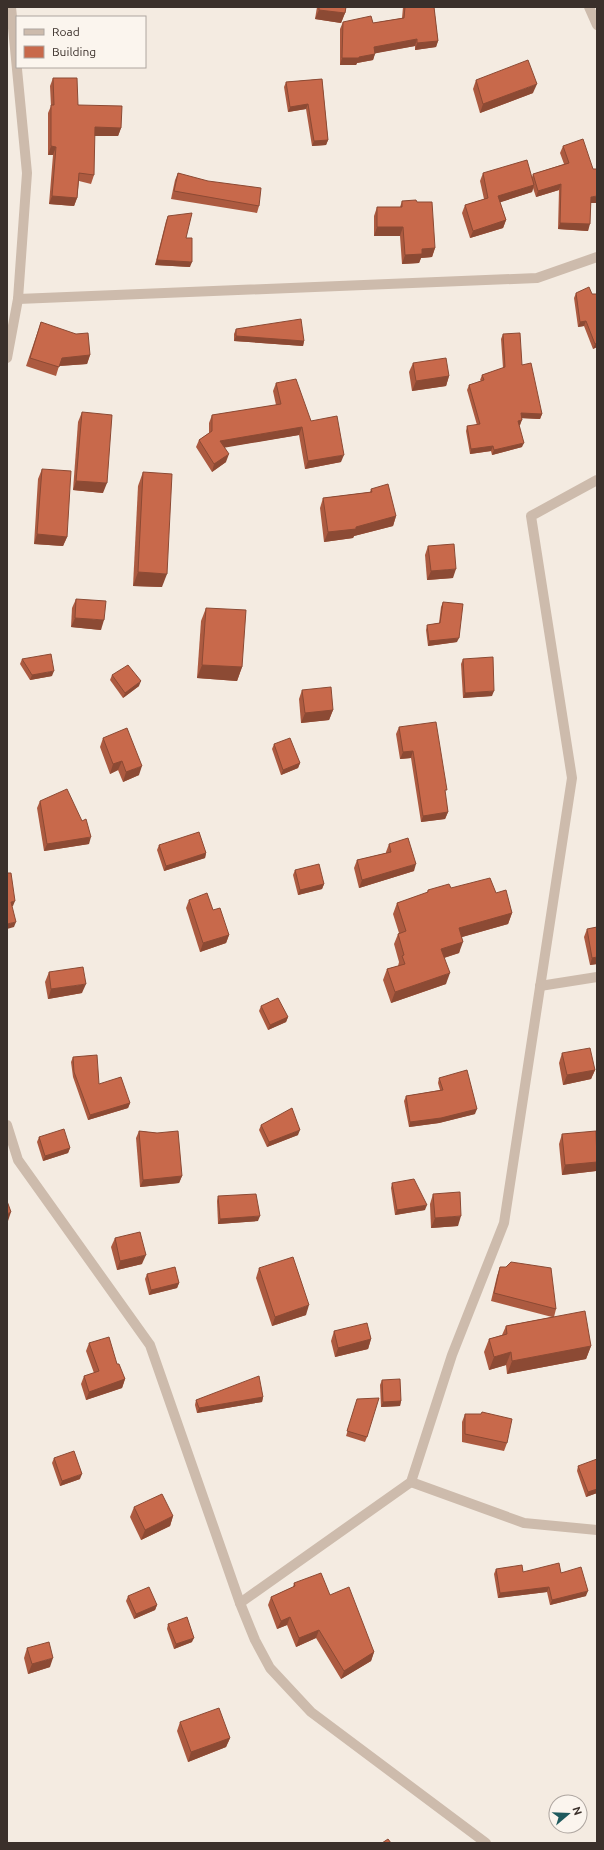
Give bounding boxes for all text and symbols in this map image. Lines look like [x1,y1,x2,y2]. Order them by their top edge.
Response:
legend [16,16,146,68]
text: Road [52,25,80,38]
text: Building [52,45,96,58]
north arrow [548,1794,588,1834]
text: N [570,1805,584,1817]

